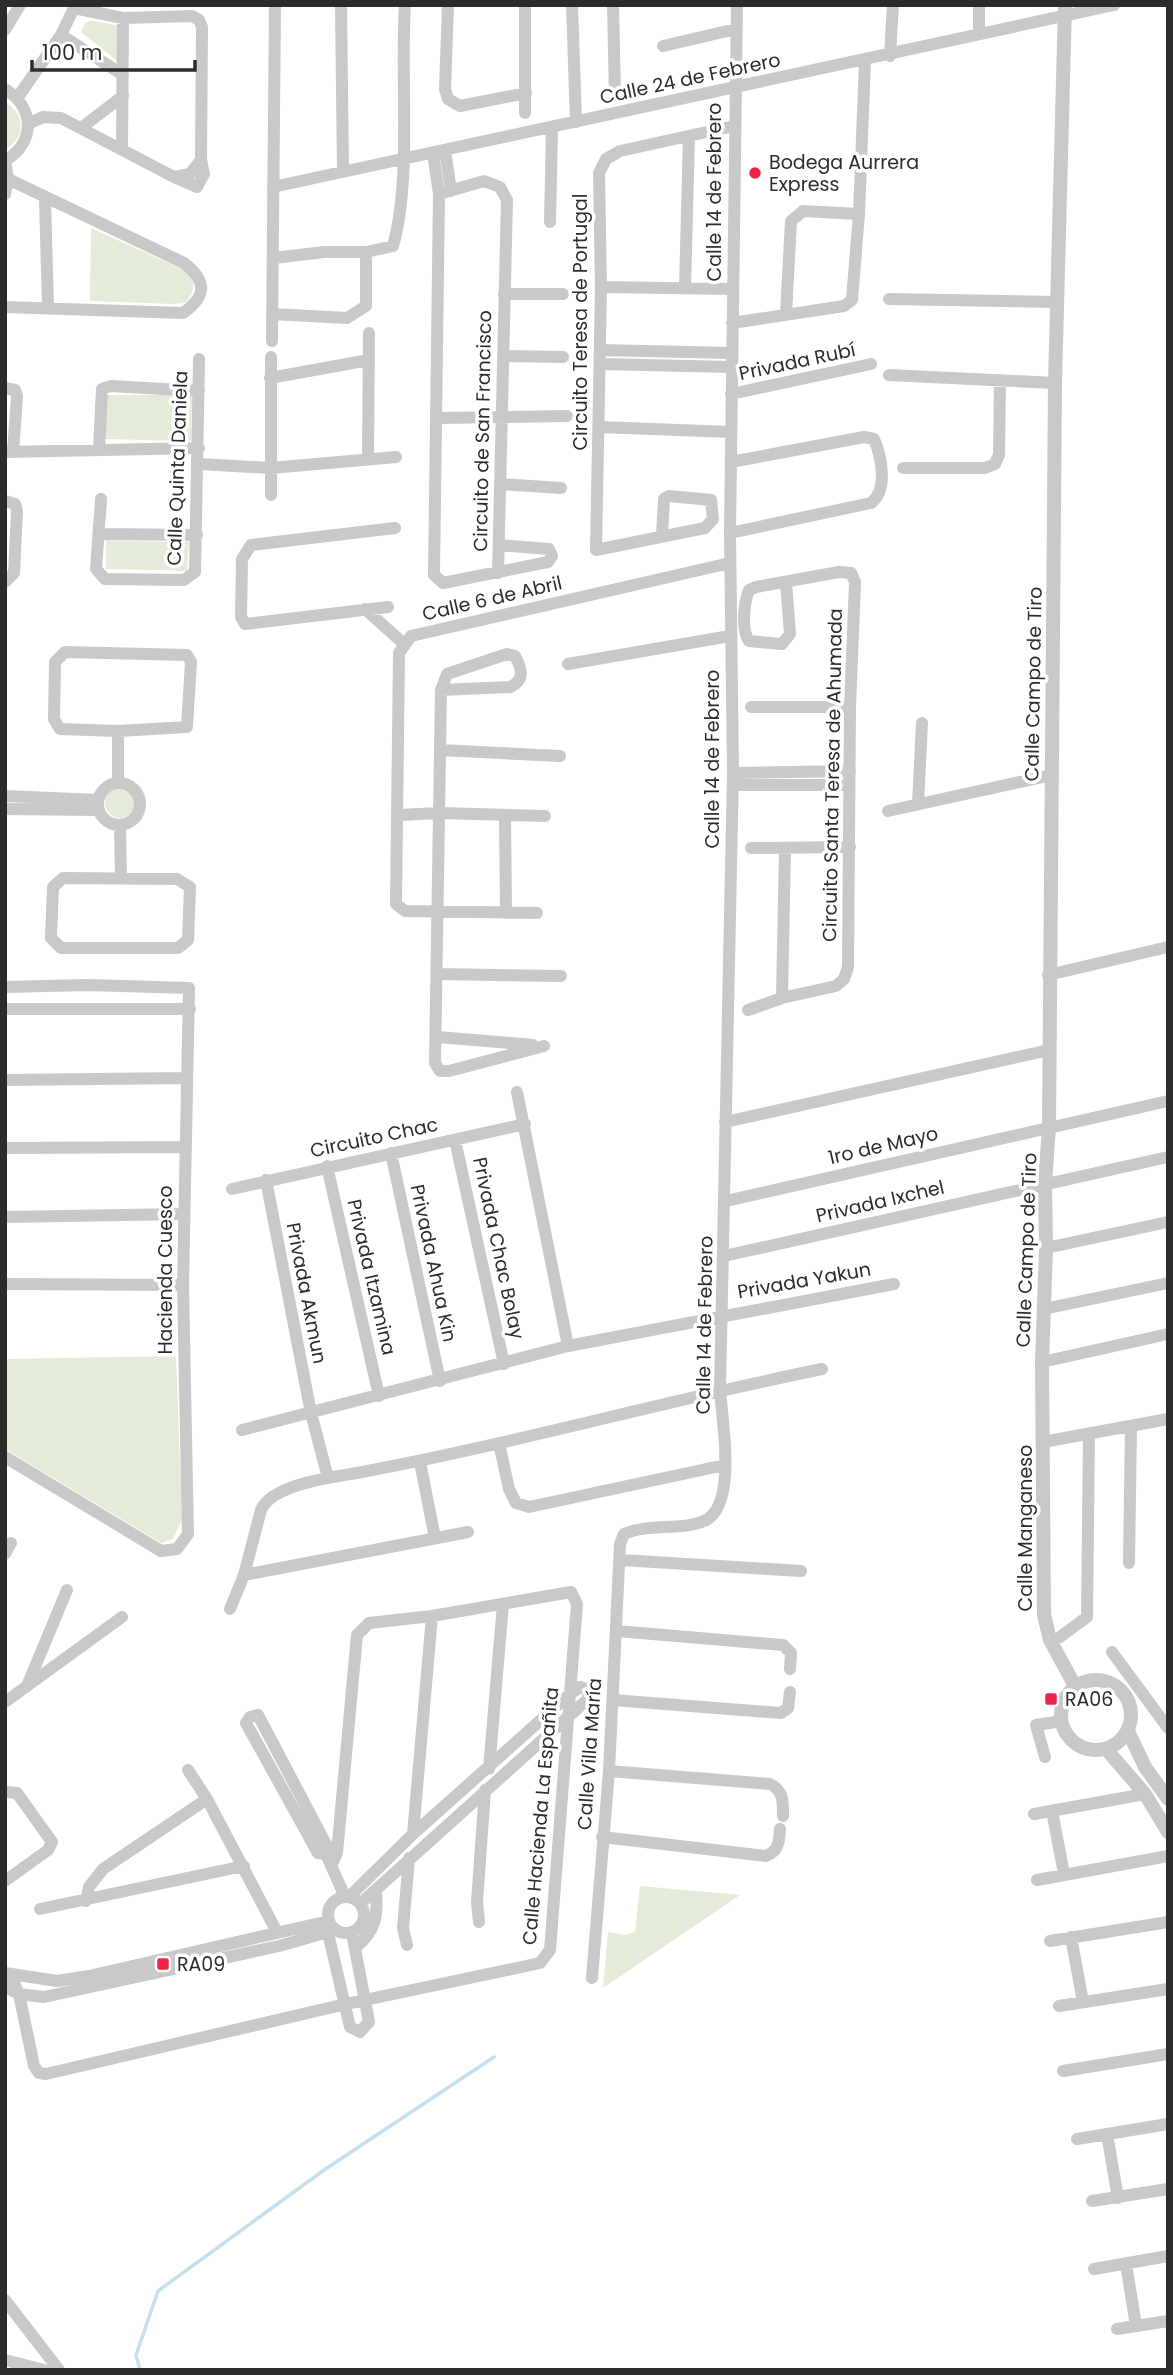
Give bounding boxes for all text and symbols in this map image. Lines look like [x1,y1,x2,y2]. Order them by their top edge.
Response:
scale bar [32,28,194,72]
text: 100 m [42,38,102,67]
street label: Calle 24 de Febrero [597,46,783,111]
street label: Calle 14 de Febrero [701,103,728,281]
place label: Bodega Aurrera Express [769,149,919,198]
marker: Bodega Aurrera Express [747,165,763,181]
street label: Circuito Teresa de Portugal [567,193,594,451]
street label: Circuito de San Francisco [467,310,498,552]
street label: Privada Rubí [736,336,858,387]
street label: Calle Quinta Daniela [161,370,194,566]
street label: Calle 6 de Abril [420,569,565,628]
street label: Calle Campo de Tiro [1018,586,1049,782]
street label: Circuito Santa Teresa de Ahumada [816,608,849,942]
street label: Calle 14 de Febrero [699,670,726,848]
street label: Circuito Chac [308,1111,441,1164]
street label: 1ro de Mayo [825,1120,941,1171]
street label: Calle Campo de Tiro [1010,1152,1043,1348]
street label: Privada Chac Bolay [466,1155,531,1342]
street label: Privada Ixchel [813,1174,947,1229]
street label: Privada Ahua Kin [404,1182,463,1344]
street label: Hacienda Cuesco [152,1185,179,1355]
street label: Privada Itzamina [340,1196,403,1358]
street label: Privada Akmun [280,1220,333,1366]
street label: Calle 14 de Febrero [689,1235,720,1415]
street label: Privada Yakun [735,1255,873,1306]
street label: Calle Manganeso [1012,1445,1039,1611]
street label: Calle Villa María [571,1677,608,1831]
street label: Calle Hacienda La Españita [516,1686,565,1946]
place label: RA06 [1065,1686,1113,1713]
marker: RA06 [1043,1691,1059,1707]
place label: RA09 [177,1951,225,1978]
marker: RA09 [155,1956,171,1972]

